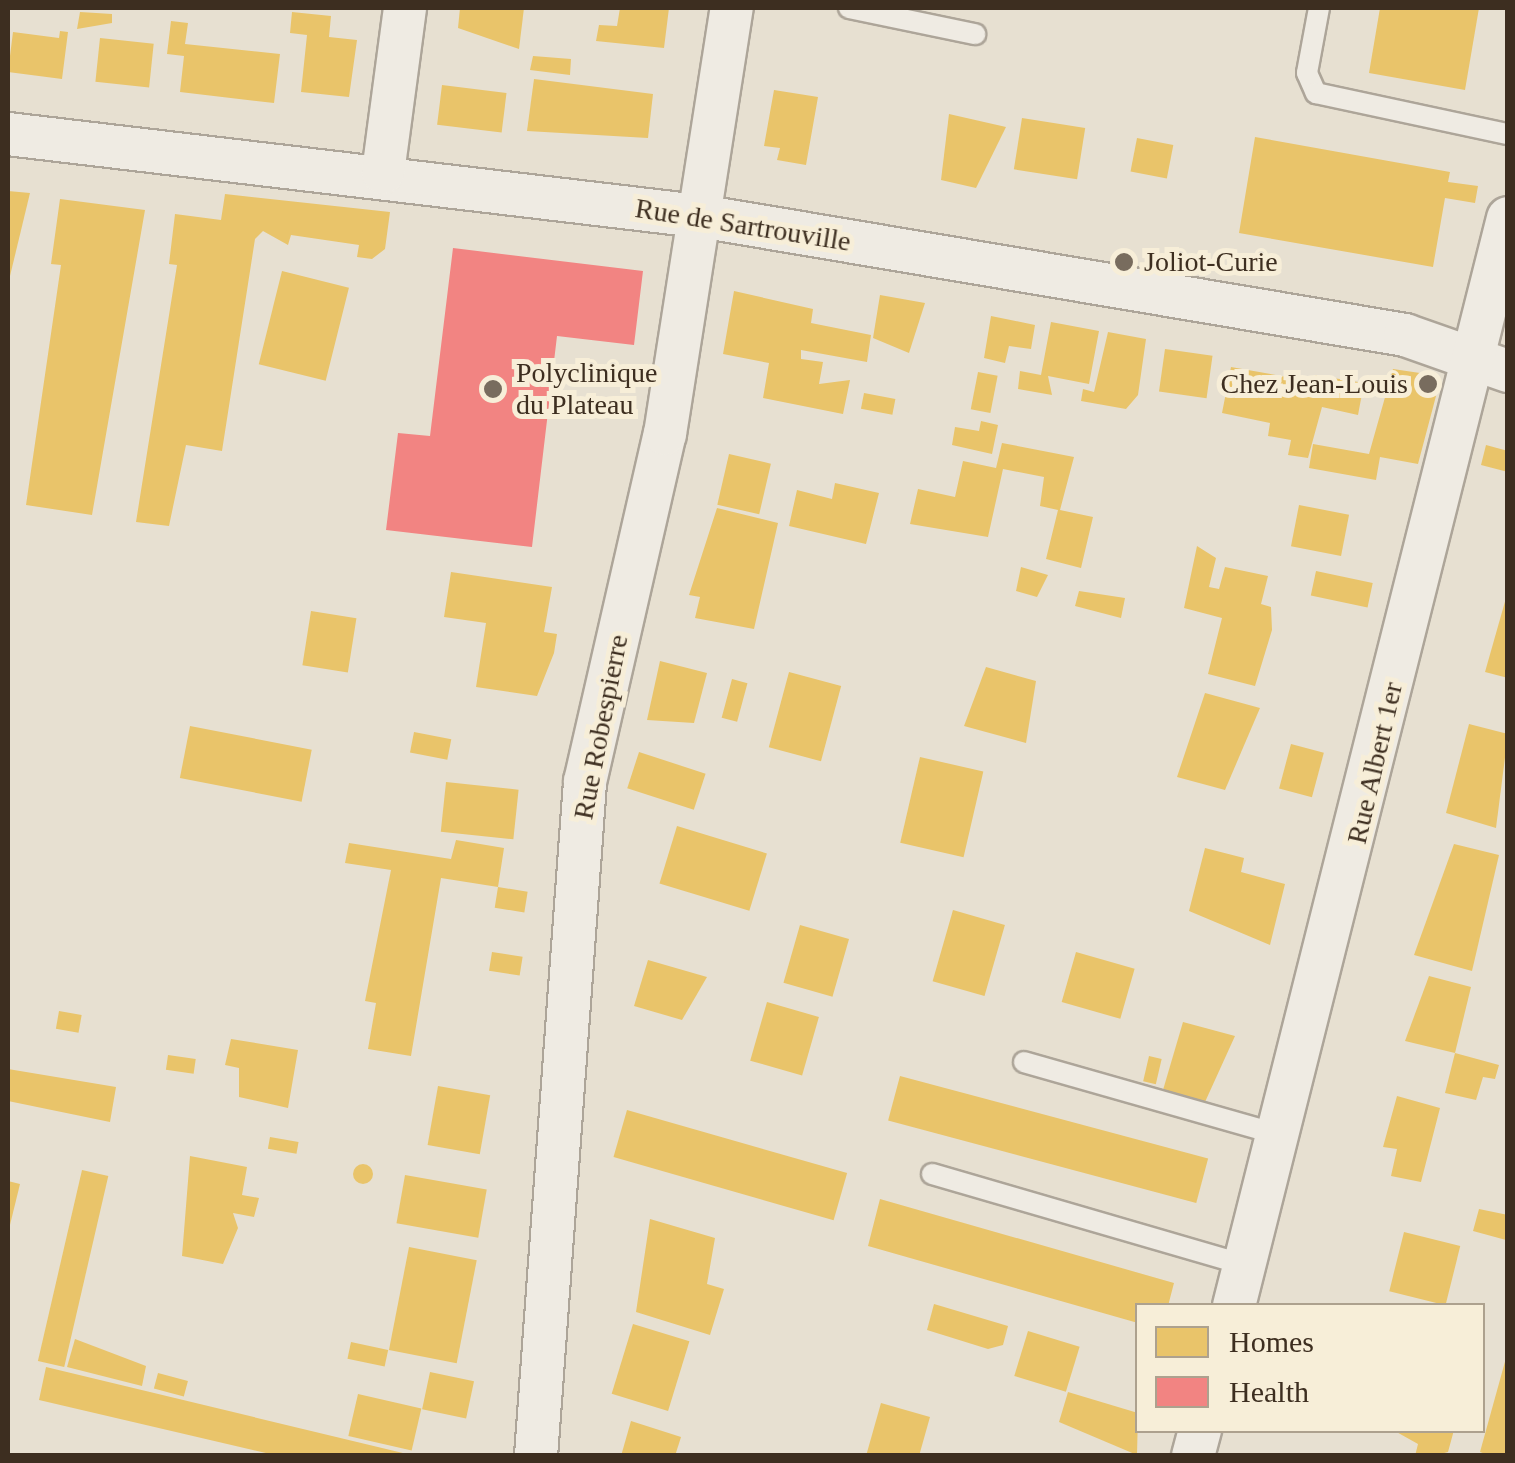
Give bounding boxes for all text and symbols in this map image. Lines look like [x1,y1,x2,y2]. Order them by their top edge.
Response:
street label: Rue de Sartrouville [633,191,853,259]
place label: Joliot-Curie [1144,245,1278,279]
marker: Joliot-Curie [1113,251,1135,273]
place label: Polyclinique du Plateau [516,356,658,422]
place label: Chez Jean-Louis [1221,367,1408,401]
marker: Chez Jean-Louis [1417,373,1439,395]
marker: Polyclinique du Plateau [480,376,506,402]
street label: Rue Robespierre [567,632,635,822]
street label: Rue Albert 1er [1340,678,1410,848]
legend [1135,1303,1485,1433]
text: Homes [1229,1325,1314,1358]
text: Health [1229,1375,1309,1408]

